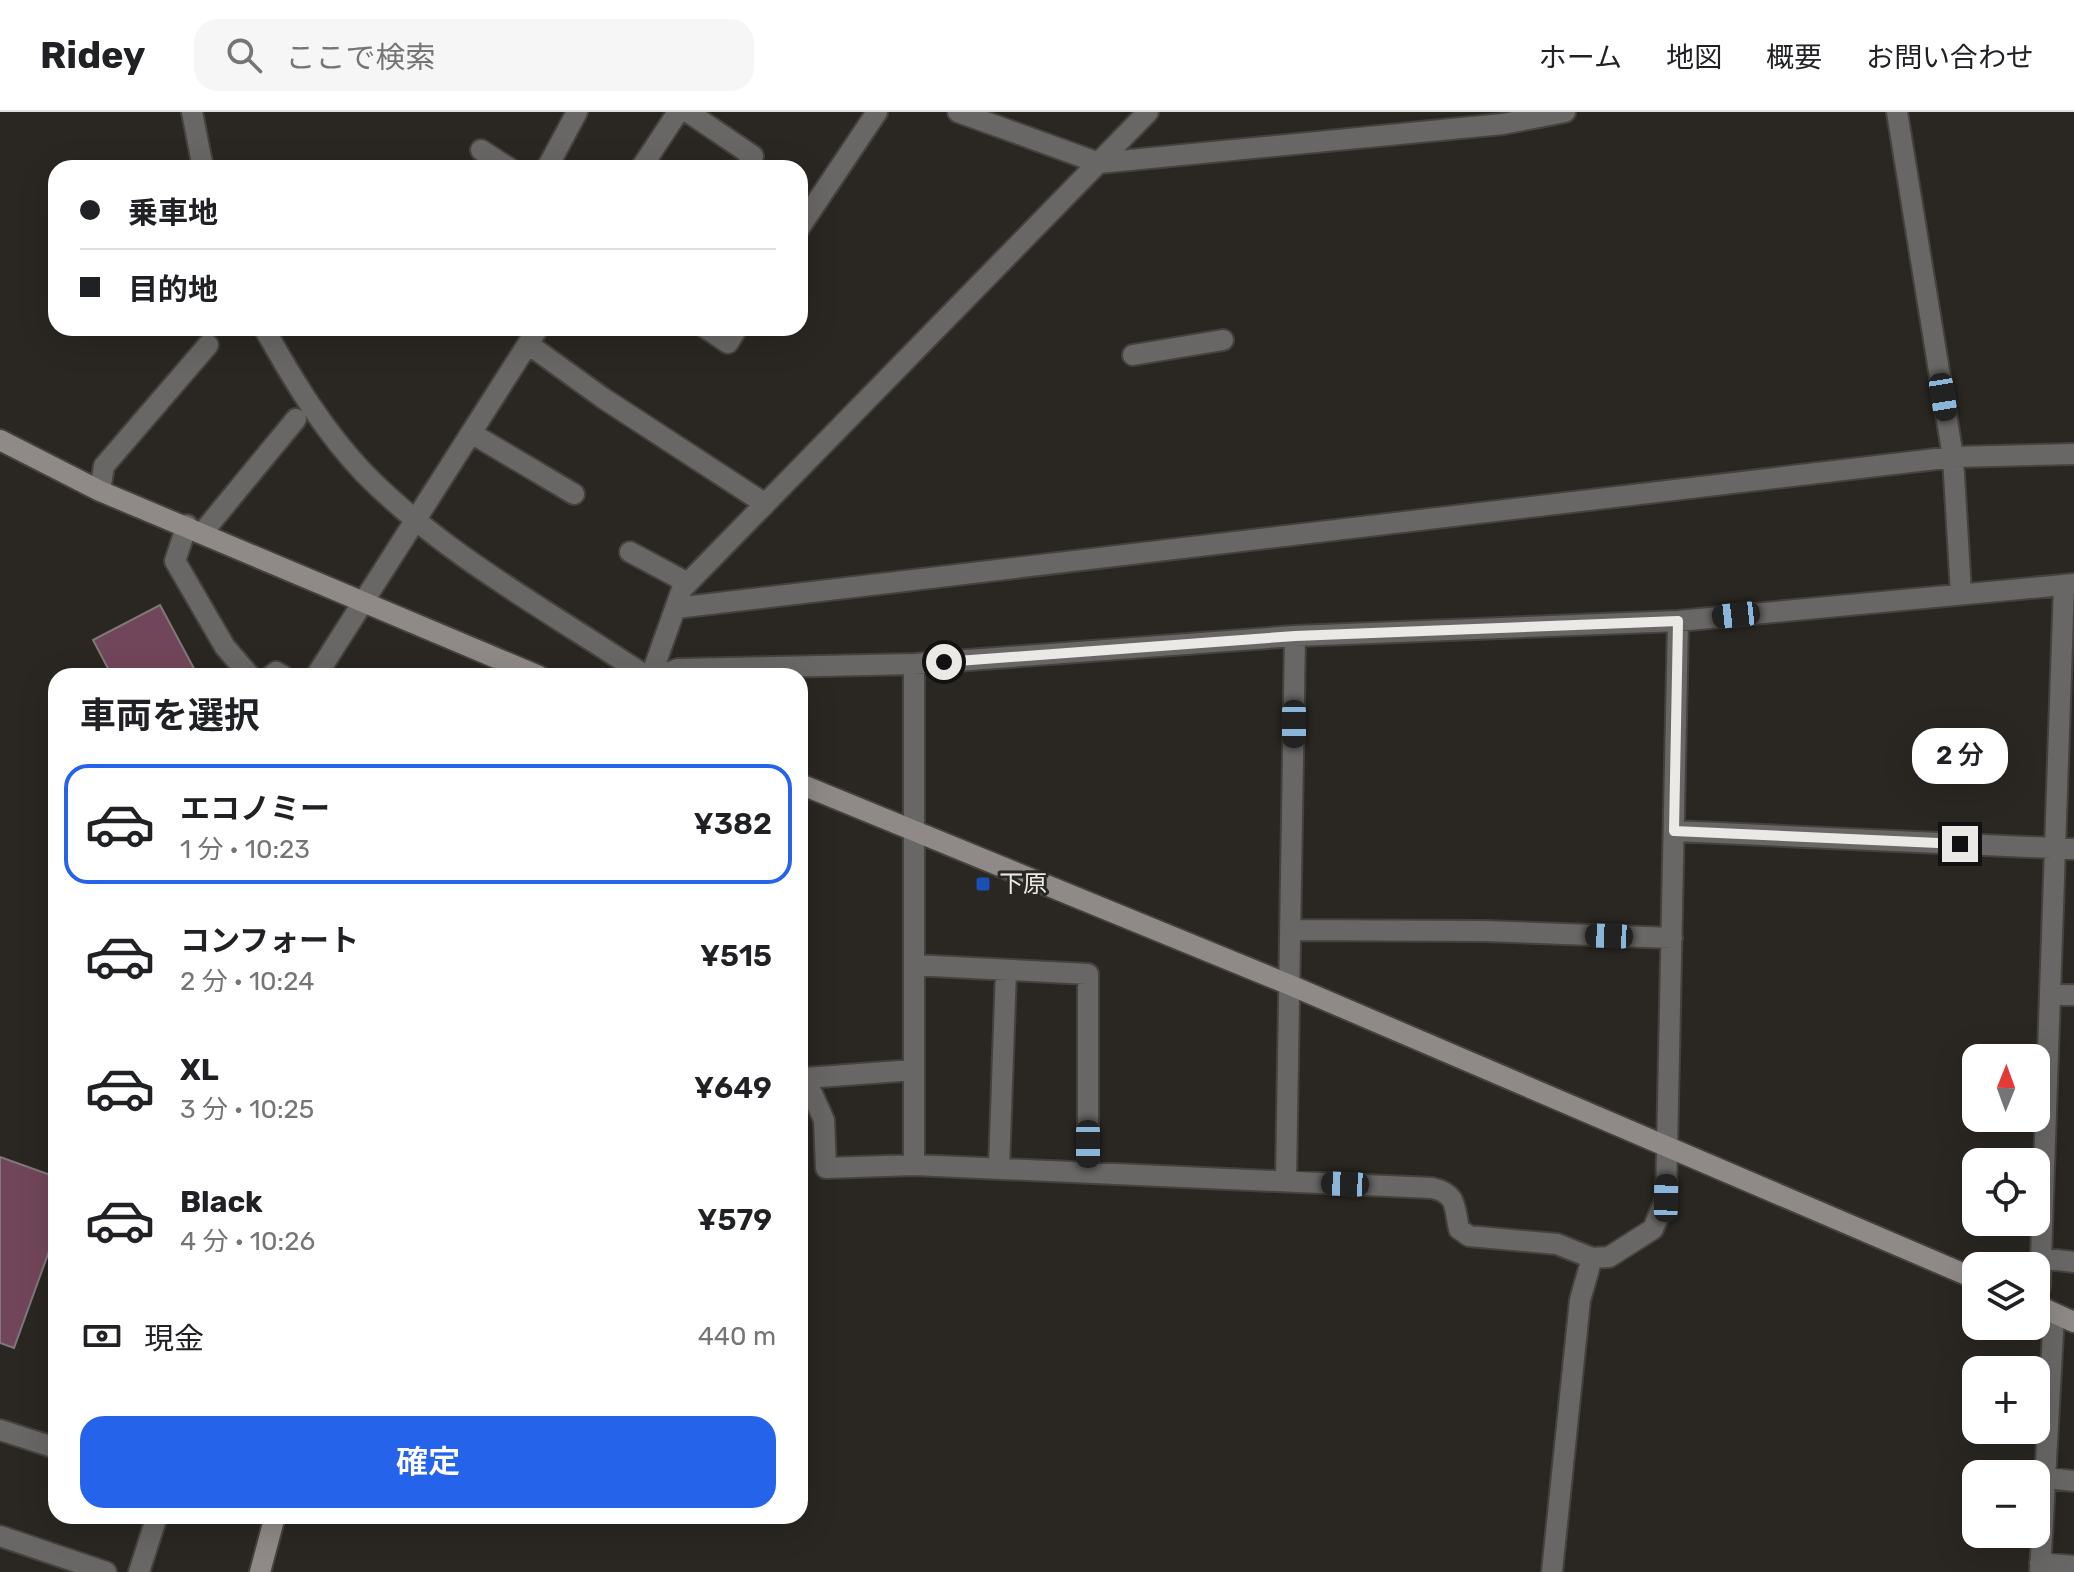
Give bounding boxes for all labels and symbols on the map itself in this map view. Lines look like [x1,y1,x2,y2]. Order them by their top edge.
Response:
car [1927,371,1959,423]
car [1711,601,1761,629]
route start [926,644,962,680]
car [1282,700,1306,748]
callout: 2 分 [1912,728,2008,784]
route end [1942,826,1978,862]
place label: 下原 [999,870,1047,898]
marker: 下原 [974,875,992,893]
car [1585,923,1633,949]
north arrow [1962,1044,2050,1132]
car [1076,1120,1100,1168]
car [1321,1171,1369,1197]
car [1654,1174,1678,1222]

